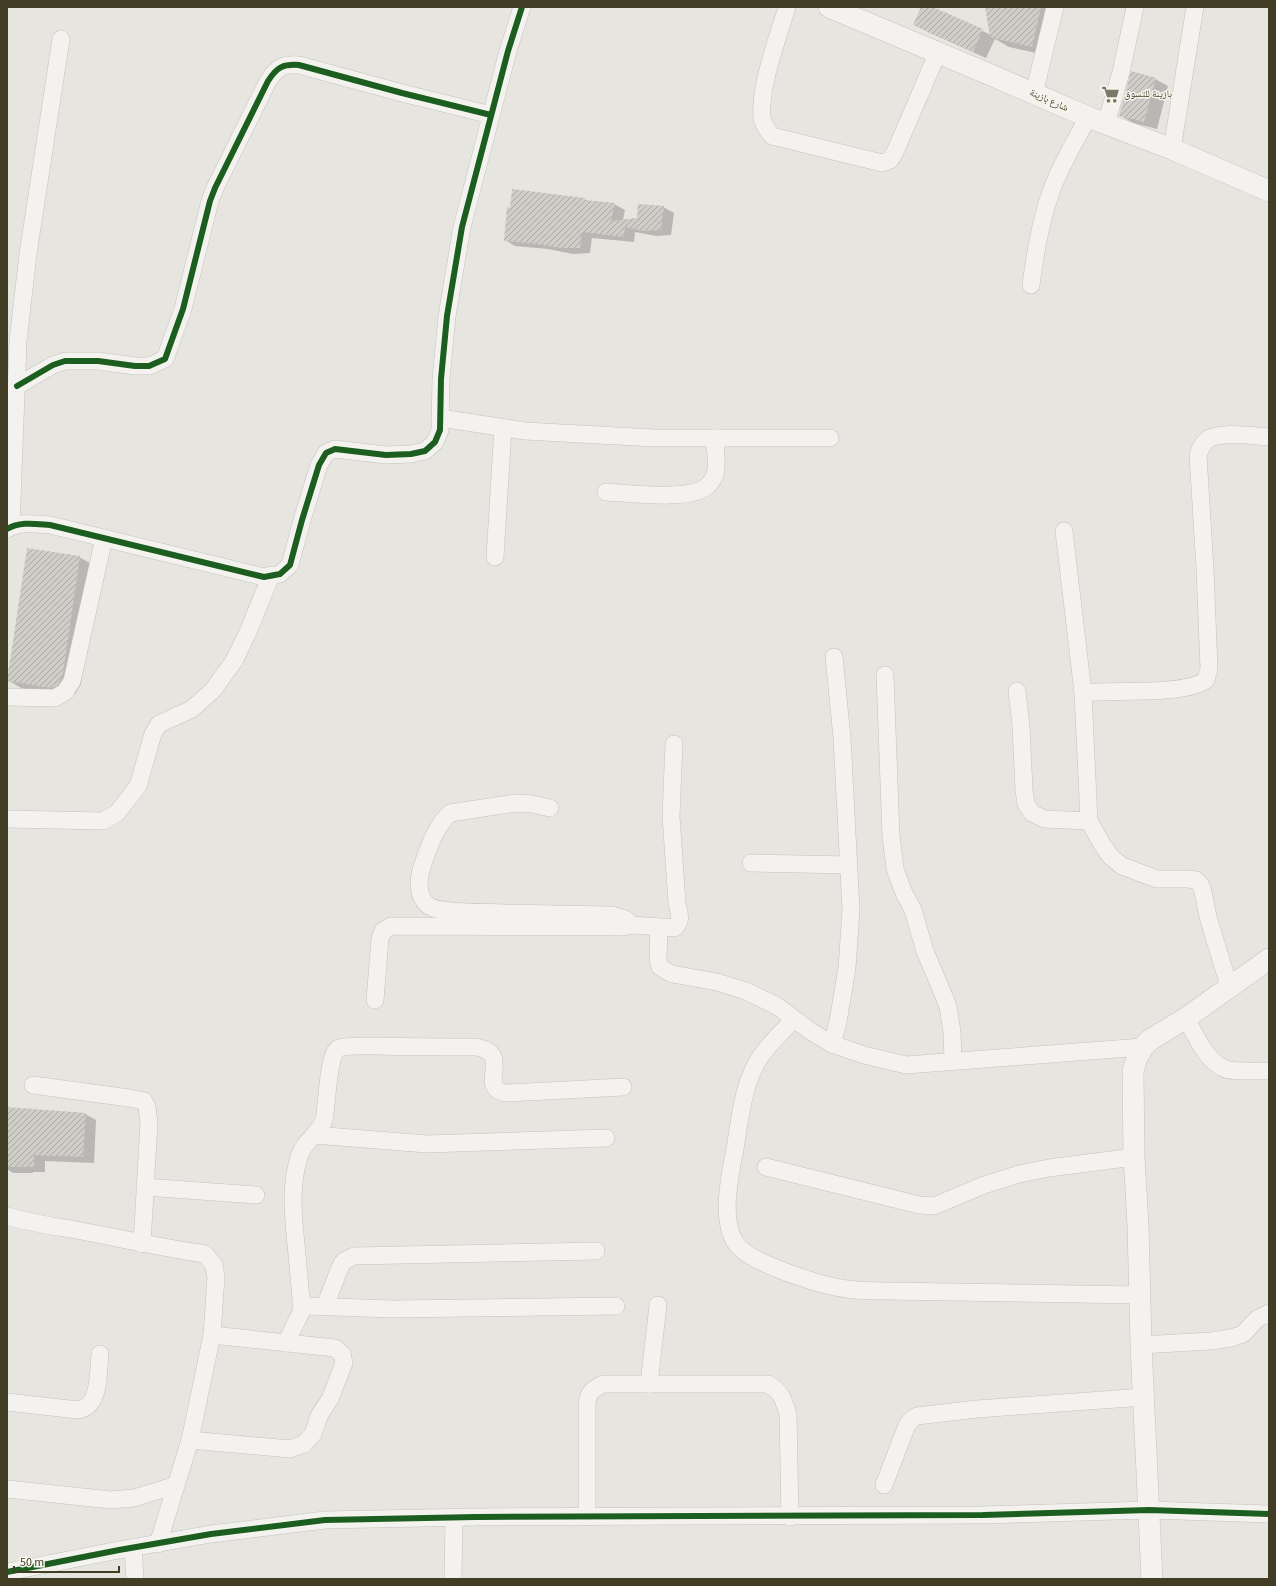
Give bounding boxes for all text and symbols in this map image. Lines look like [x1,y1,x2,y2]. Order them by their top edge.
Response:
supermarket icon: بازينة للتسوق [1101,84,1121,104]
street label: شارع بازينة [1027,85,1071,115]
place label: بازينة للتسوق [1124,87,1172,101]
scale bar [14,1548,119,1574]
text: 50 m [20,1554,44,1571]

